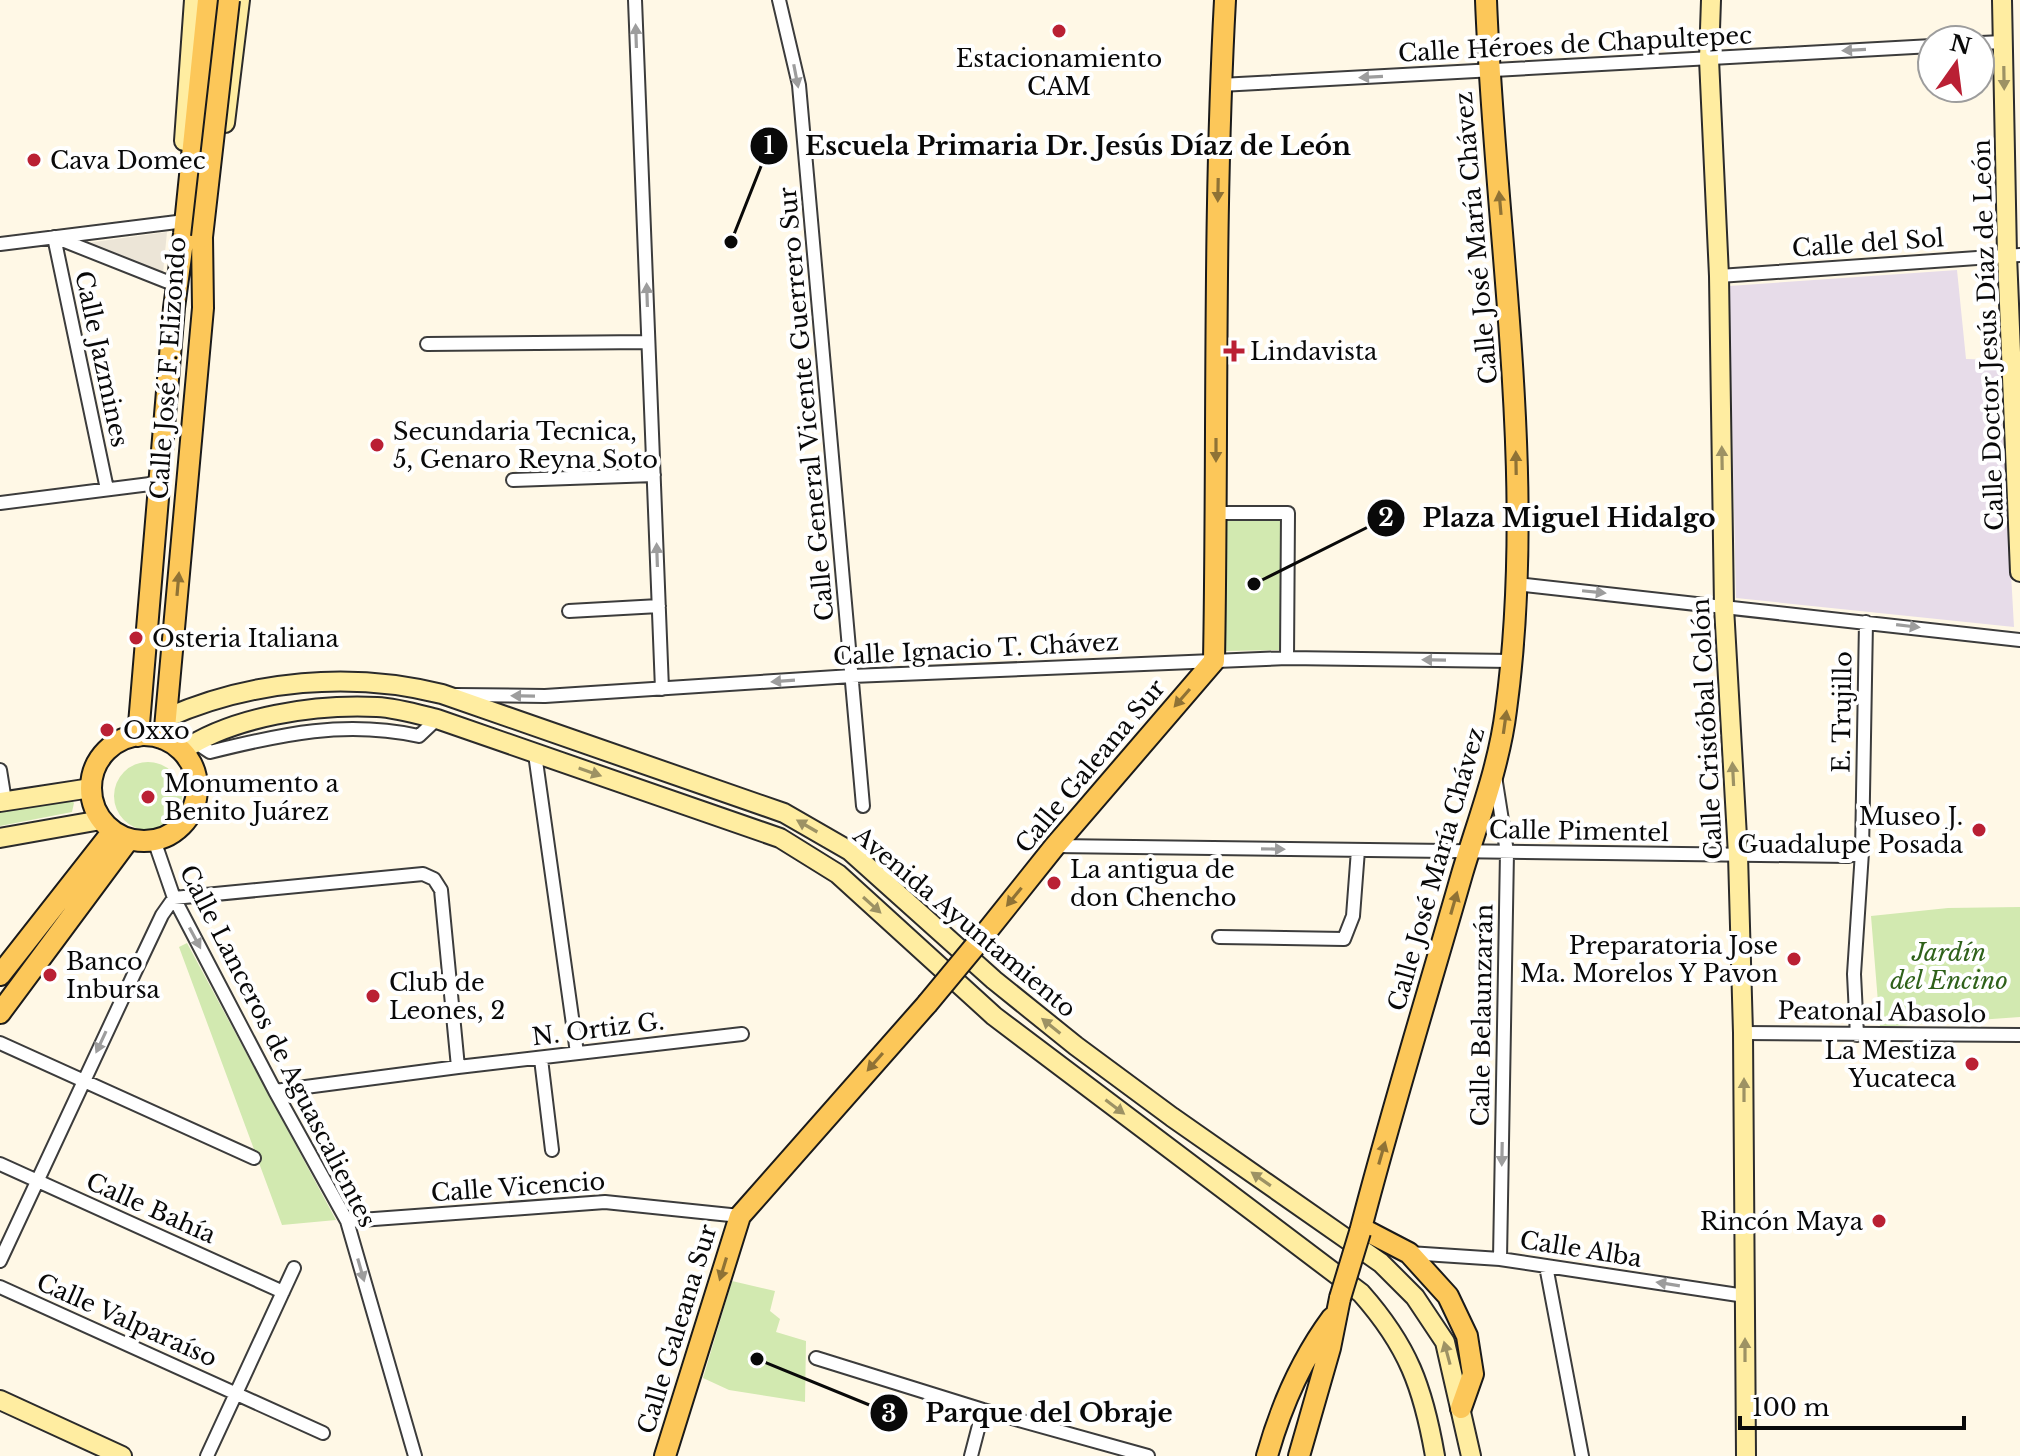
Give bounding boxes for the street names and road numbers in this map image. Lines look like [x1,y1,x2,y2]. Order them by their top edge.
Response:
street label: Calle Héroes de Chapultepec [1397,20,1753,68]
street label: Calle José María Chávez [1449,90,1503,386]
street label: Calle Doctor Jesús Díaz de León [1967,139,2009,531]
street label: Calle General Vicente Guerrero Sur [773,185,839,622]
street label: Calle del Sol [1791,223,1945,263]
street label: Calle José F. Elizondo [144,236,192,500]
street label: Calle Jazmines [69,268,135,450]
street label: Calle Cristóbal Colón [1686,597,1728,861]
street label: Calle Ignacio T. Chávez [832,627,1120,671]
street label: E. Trujillo [1826,651,1858,773]
street label: Calle Galeana Sur [1009,673,1171,859]
street label: Calle José María Chávez [1382,724,1490,1014]
street label: Calle Pimentel [1489,815,1669,847]
street label: Avenida Ayuntamiento [847,820,1082,1024]
street label: Calle Lanceros de Aguascalientes [174,860,382,1232]
street label: Calle Belaunzarán [1466,903,1498,1127]
street label: Peatonal Abasolo [1777,996,1987,1028]
street label: N. Ortiz G. [530,1007,666,1051]
street label: Calle Vicencio [430,1166,606,1208]
street label: Calle Bahía [82,1167,221,1250]
street label: Calle Galeana Sur [631,1220,723,1437]
street label: Calle Alba [1518,1225,1645,1273]
street label: Calle Valparaíso [32,1267,222,1373]

